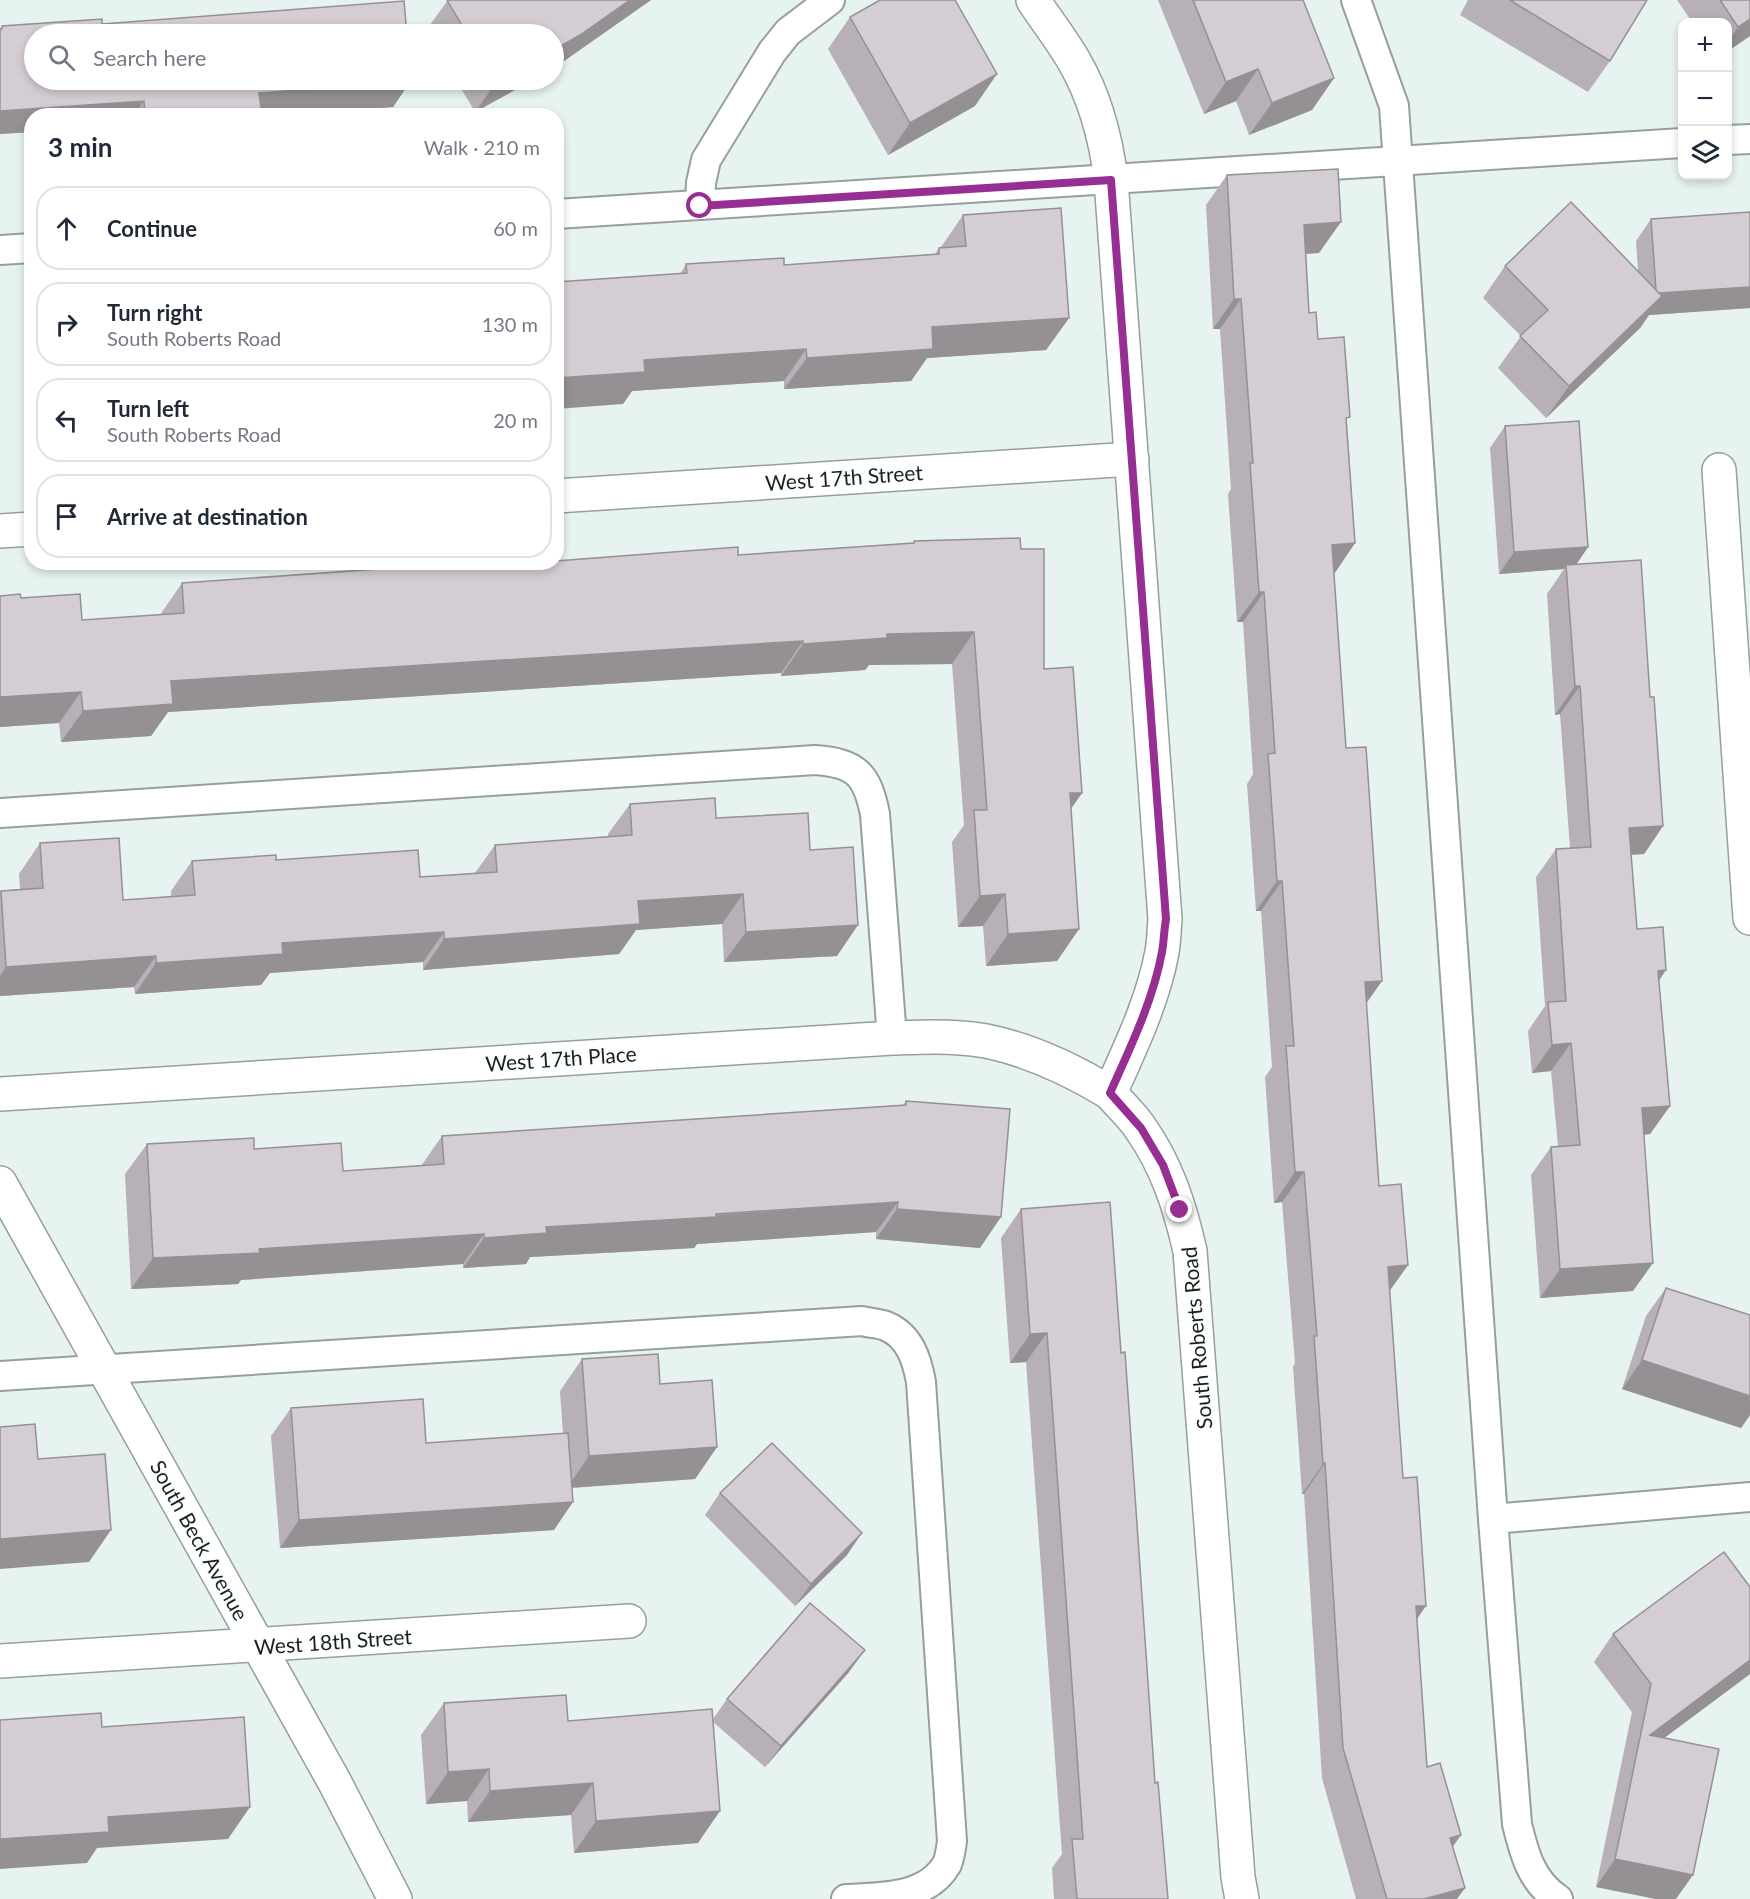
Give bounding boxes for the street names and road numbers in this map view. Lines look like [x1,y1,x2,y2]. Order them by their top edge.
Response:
street label: West 17th Street [764,459,924,495]
street label: West 17th Place [485,1040,637,1076]
street label: South Roberts Road [1176,1246,1216,1430]
street label: South Beck Avenue [146,1456,254,1624]
street label: West 18th Street [253,1623,413,1659]

